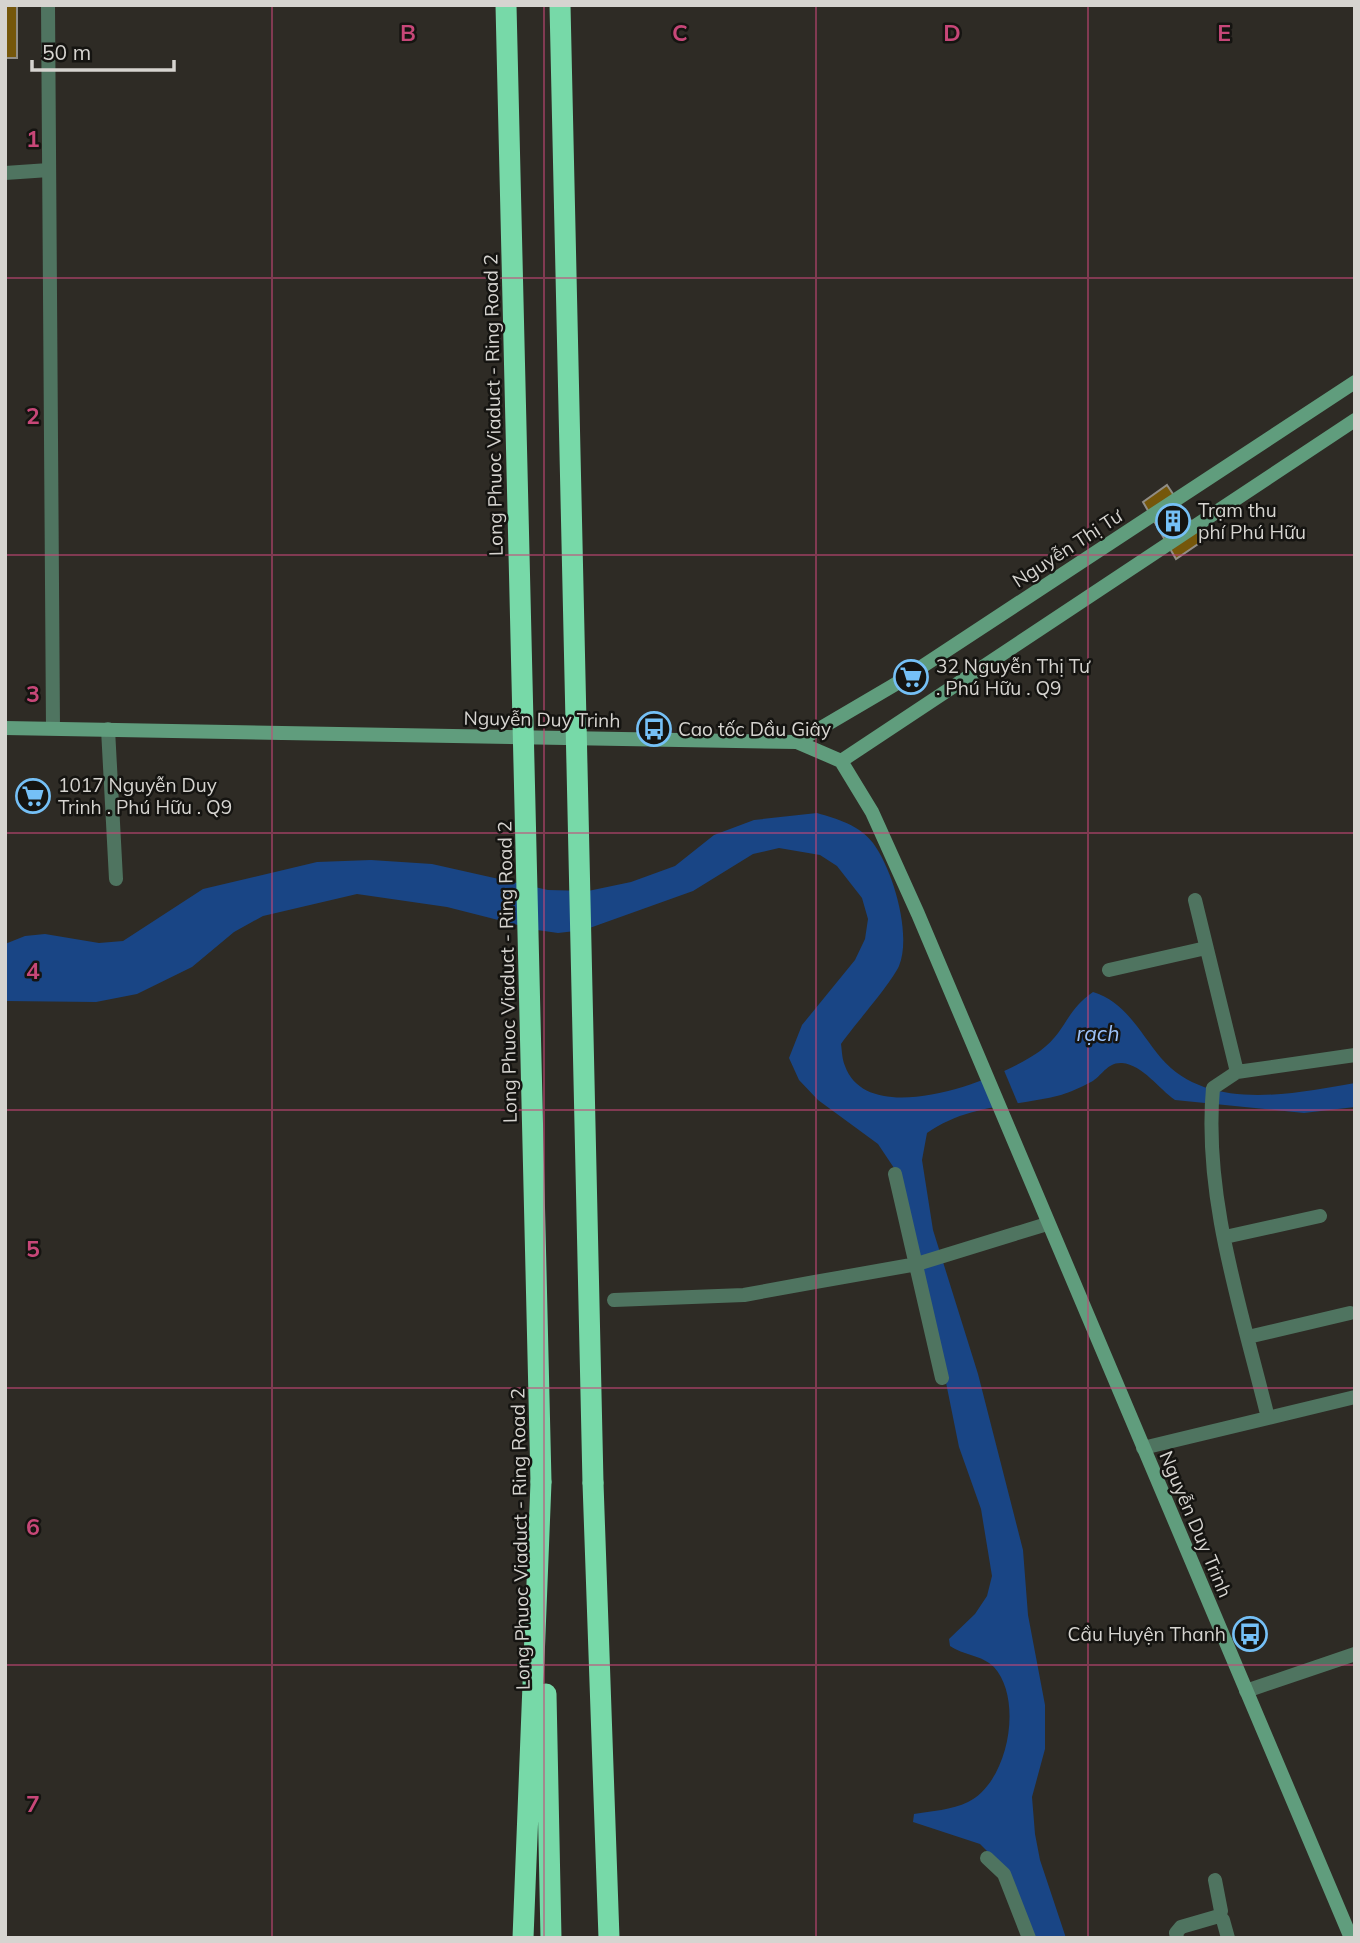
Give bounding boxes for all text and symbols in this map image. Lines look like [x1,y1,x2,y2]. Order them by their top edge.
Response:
text: B [400,18,416,47]
text: C [672,18,688,47]
text: D [943,18,961,47]
text: E [1217,18,1231,47]
scale bar [32,28,173,72]
text: 50 m [42,39,91,65]
text: 1 [26,124,40,153]
street label: Long Phuoc Viaduct - Ring Road 2 [478,254,508,556]
text: 2 [26,401,40,430]
place label: Trạm thu phí Phú Hữu [1198,498,1306,544]
building icon: Trạm thu phí Phú Hữu [1154,502,1192,540]
street label: Nguyễn Thị Tư [1008,503,1127,592]
place label: 32 Nguyễn Thị Tư . Phú Hữu . Q9 [936,654,1091,700]
supermarket icon: 32 Nguyễn Thị Tư . Phú Hữu . Q9 [892,658,930,696]
text: 3 [26,679,40,708]
street label: Nguyễn Duy Trinh [463,706,621,732]
bus stop icon: Cao tốc Dầu Giây [635,710,673,748]
place label: Cao tốc Dầu Giây [678,717,831,741]
place label: 1017 Nguyễn Duy Trinh . Phú Hữu . Q9 [58,773,232,819]
supermarket icon: 1017 Nguyễn Duy Trinh . Phú Hữu . Q9 [14,777,52,815]
street label: Long Phuoc Viaduct - Ring Road 2 [492,821,522,1123]
text: 4 [26,956,40,985]
water label: rạch [1077,1020,1119,1046]
text: 5 [26,1234,40,1263]
street label: Long Phuoc Viaduct - Ring Road 2 [505,1388,535,1690]
street label: Nguyễn Duy Trinh [1154,1447,1238,1601]
text: 6 [26,1512,40,1541]
bus stop icon: Cầu Huyện Thanh [1231,1615,1269,1653]
place label: Cầu Huyện Thanh [1068,1622,1226,1646]
text: 7 [26,1789,40,1818]

